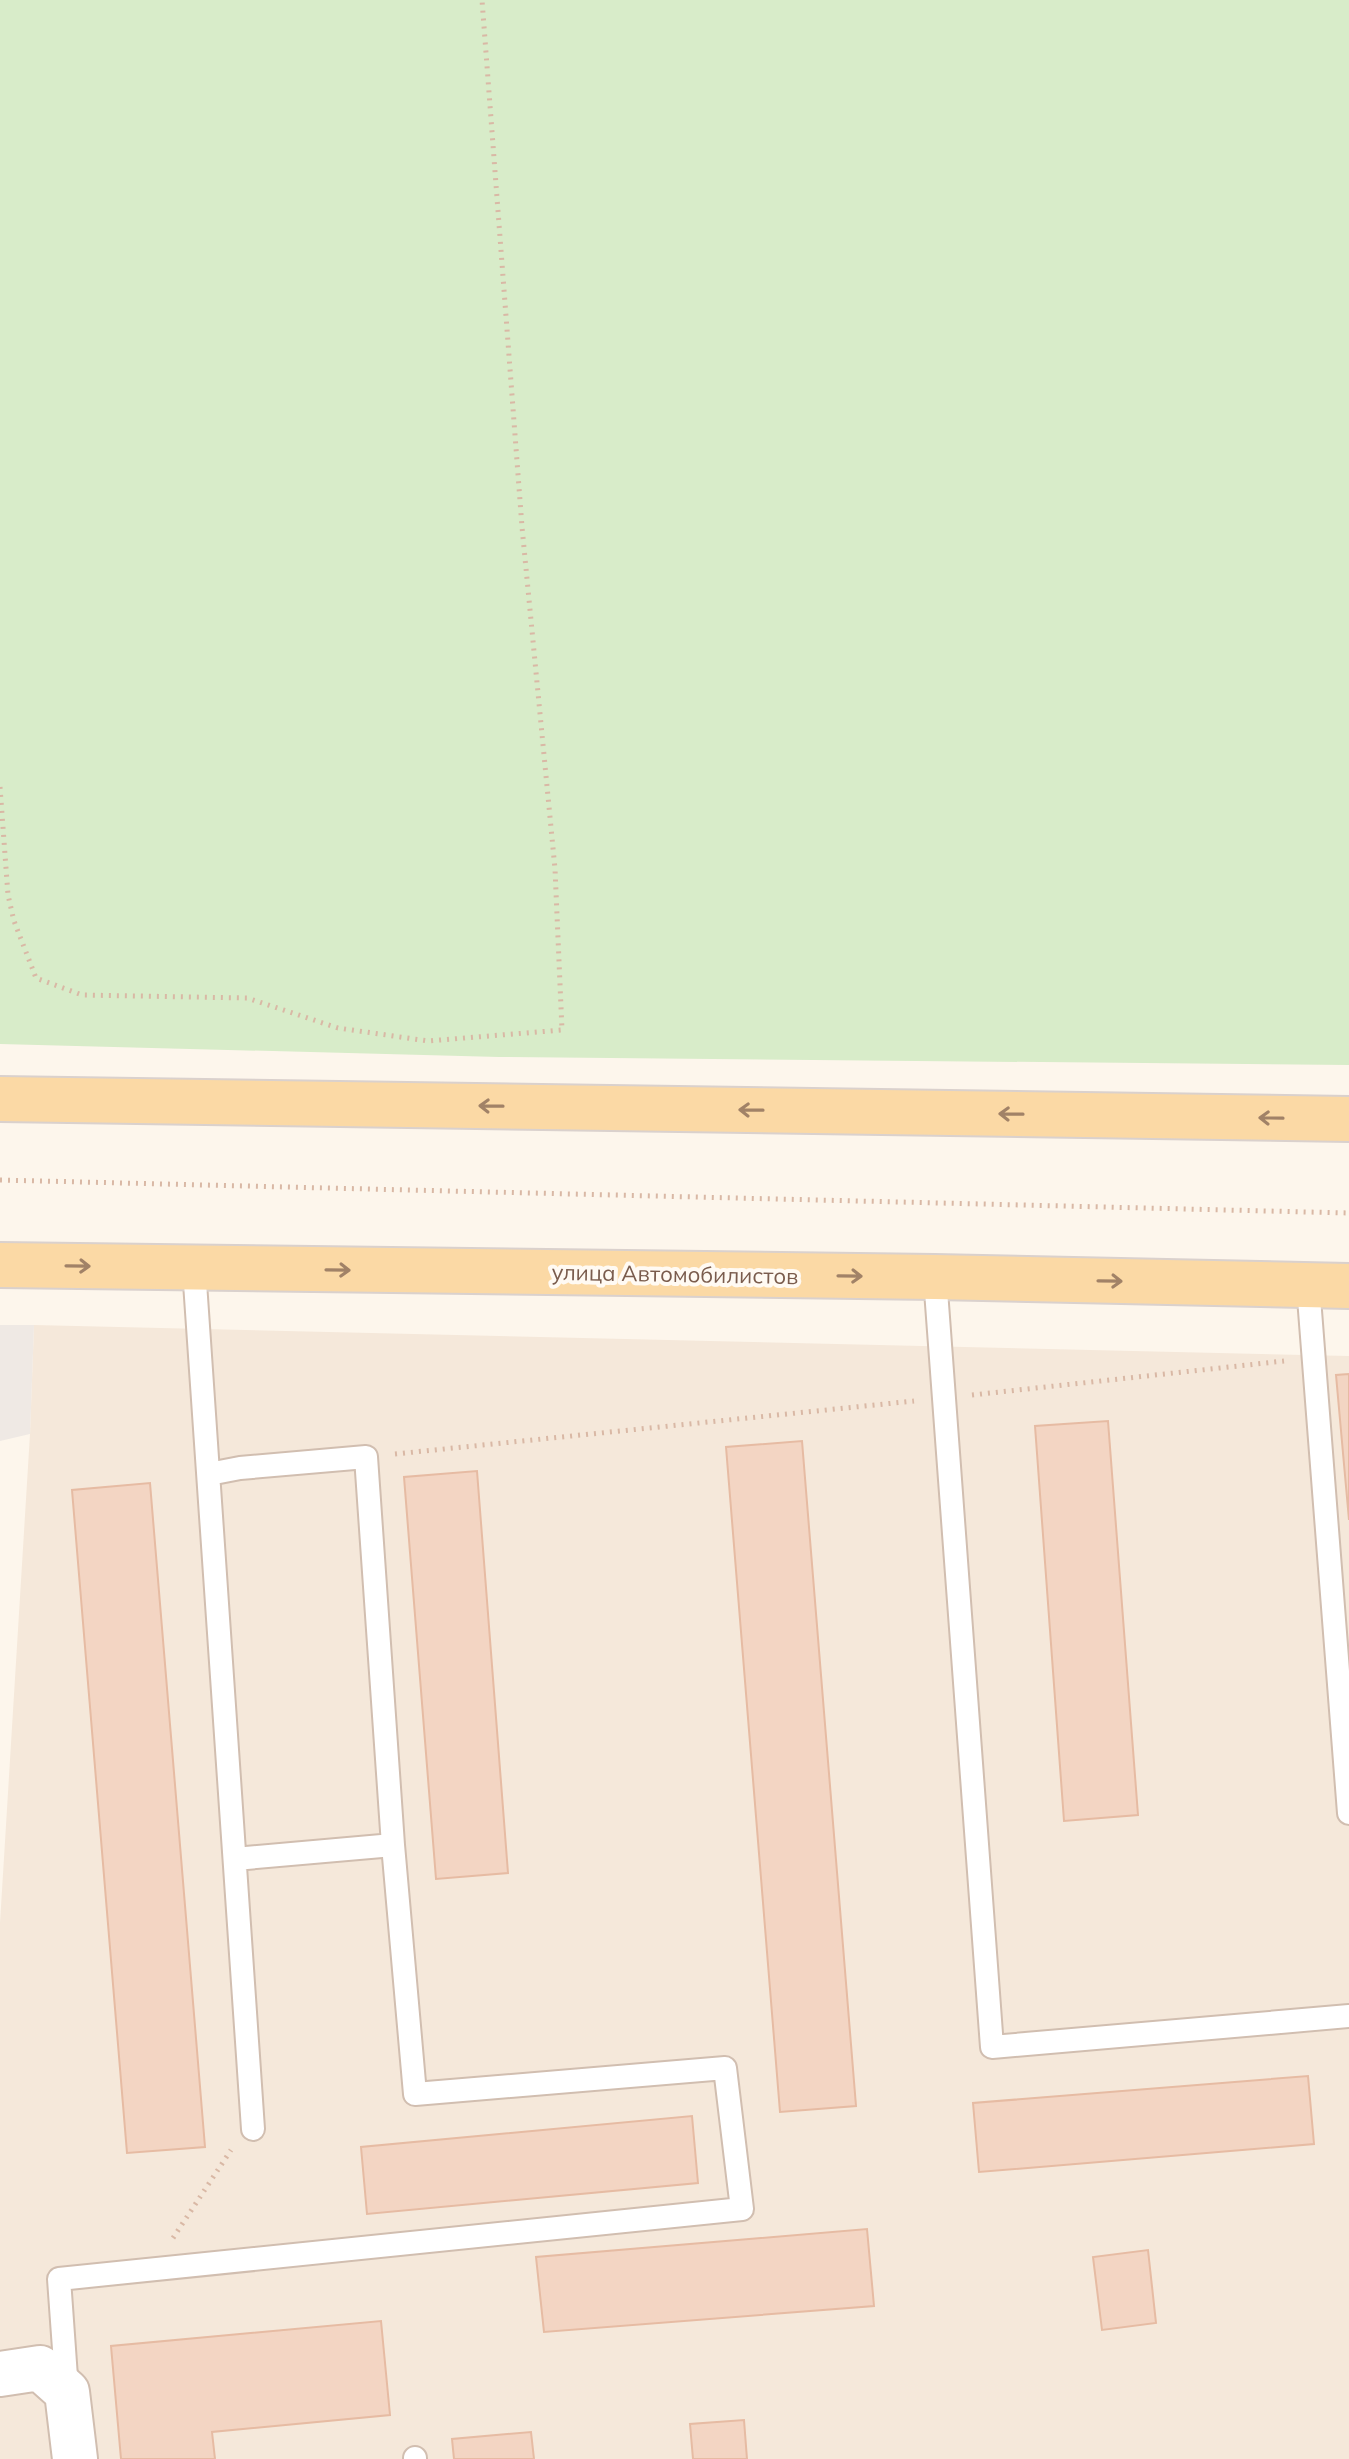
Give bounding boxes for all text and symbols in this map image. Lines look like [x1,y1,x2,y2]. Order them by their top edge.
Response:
one-way arrow [478,1098,505,1114]
one-way arrow [738,1102,765,1118]
one-way arrow [998,1106,1025,1122]
one-way arrow [1258,1110,1285,1126]
street label: улица Автомобилистов [551,1258,799,1290]
one-way arrow [64,1259,91,1274]
one-way arrow [324,1262,351,1278]
one-way arrow [836,1268,863,1283]
one-way arrow [1096,1273,1123,1288]

